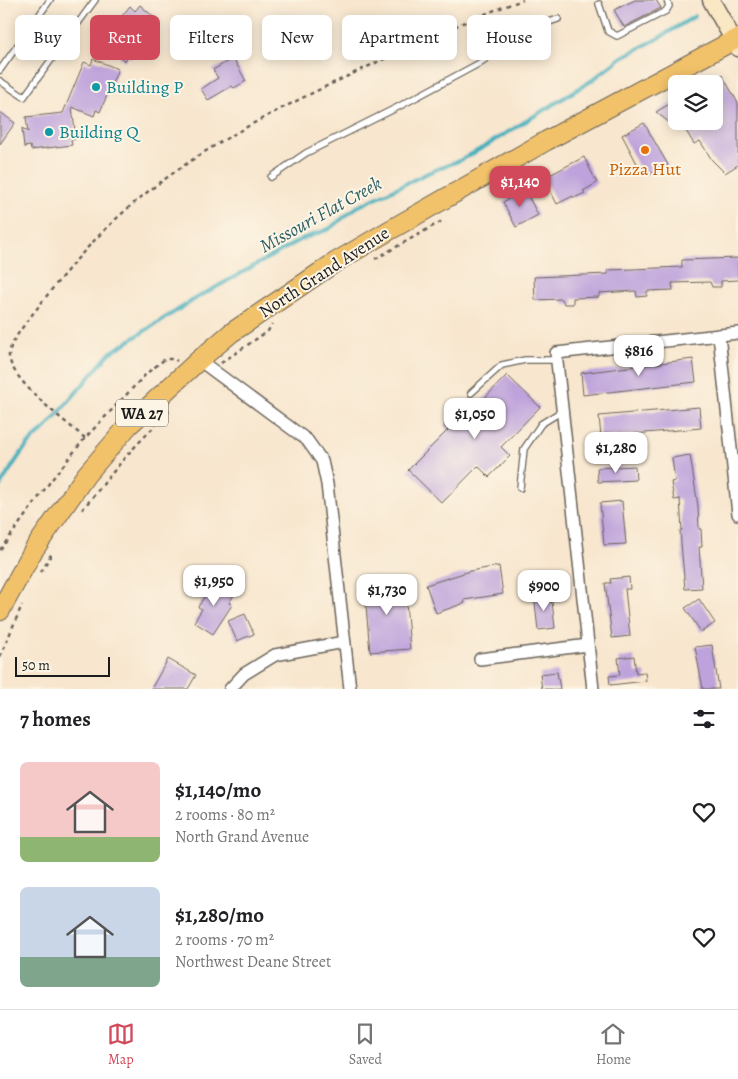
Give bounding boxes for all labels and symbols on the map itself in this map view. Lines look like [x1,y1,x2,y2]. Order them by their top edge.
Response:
place label: Building P [106,75,183,99]
marker: Building P [90,81,102,93]
place label: Building Q [59,120,141,144]
marker: Building Q [43,126,55,138]
marker: Pizza Hut [639,144,651,156]
place label: Pizza Hut [609,157,681,181]
pin: $1,140 [479,166,561,208]
water label: Missouri Flat Creek [255,171,386,259]
street label: North Grand Avenue [254,221,394,323]
pin: $816 [609,334,669,377]
pin: $1,050 [434,398,516,440]
road number: WA 27 [116,399,168,426]
pin: $1,280 [575,432,657,474]
pin: $1,950 [173,564,255,607]
pin: $900 [514,570,574,612]
pin: $1,730 [346,574,428,616]
scale bar [15,654,110,677]

